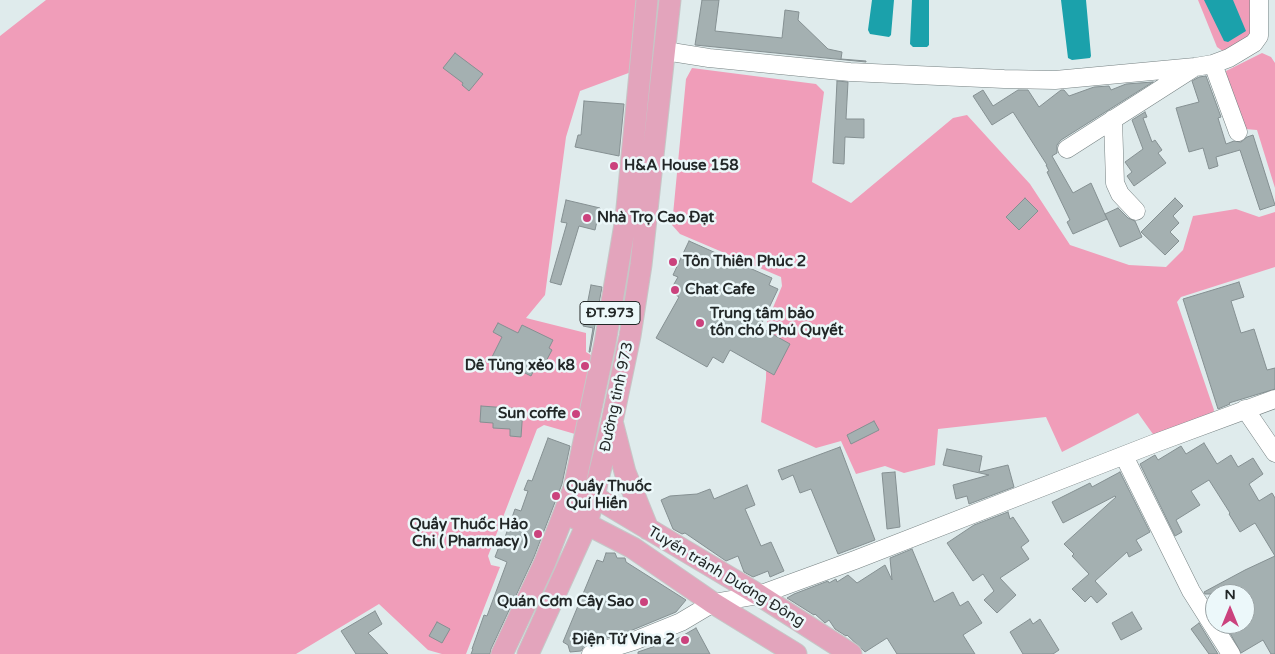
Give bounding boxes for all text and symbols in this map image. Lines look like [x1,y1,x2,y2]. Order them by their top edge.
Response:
place label: H&A House 158 [624,157,739,175]
marker: H&A House 158 [608,160,620,172]
place label: Nhà Trọ Cao Đạt [597,209,714,227]
marker: Nhà Trọ Cao Đạt [581,212,593,224]
place label: Tôn Thiên Phúc 2 [683,253,806,271]
marker: Tôn Thiên Phúc 2 [667,256,679,268]
place label: Chat Cafe [685,281,755,299]
marker: Chat Cafe [669,284,681,296]
road number: ĐT.973 [580,302,640,324]
place label: Trung tâm bảo tồn chó Phú Quyết [710,305,843,340]
marker: Trung tâm bảo tồn chó Phú Quyết [694,317,706,329]
street label: Đường tỉnh 973 [597,340,637,454]
place label: Dê Tùng xẻo k8 [465,357,575,375]
marker: Dê Tùng xẻo k8 [579,360,591,372]
place label: Sun coffe [498,405,566,423]
marker: Sun coffe [570,408,582,420]
place label: Quầy Thuốc Quí Hiền [566,478,652,513]
marker: Quầy Thuốc Quí Hiền [550,490,562,502]
place label: Quầy Thuốc Hảo Chi ( Pharmacy ) [409,516,528,551]
street label: Tuyến tránh Dương Đông [644,523,808,631]
marker: Quầy Thuốc Hảo Chi ( Pharmacy ) [532,528,544,540]
north arrow [1205,584,1255,634]
text: N [1224,586,1236,603]
place label: Quán Cơm Cây Sao [497,593,634,611]
marker: Quán Cơm Cây Sao [638,596,650,608]
place label: Điện Tử Vina 2 [572,631,675,649]
marker: Điện Tử Vina 2 [679,634,691,646]

